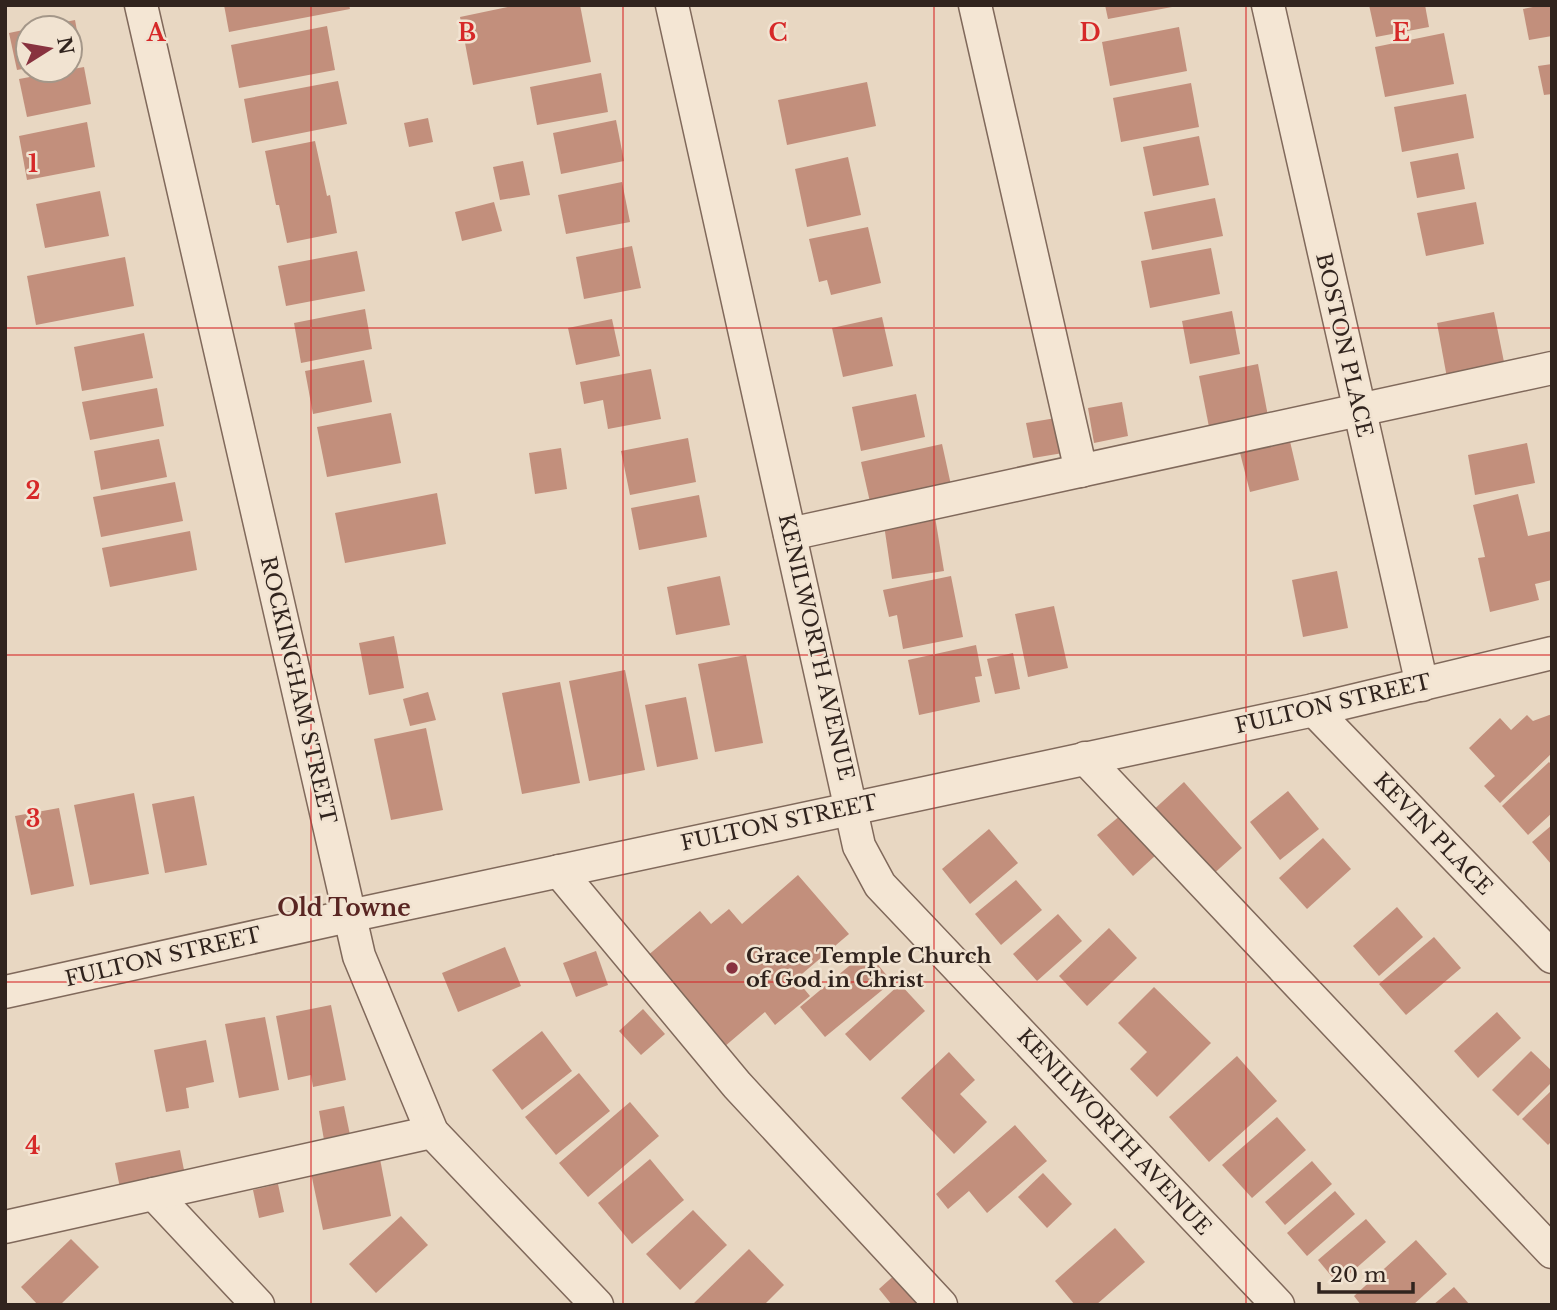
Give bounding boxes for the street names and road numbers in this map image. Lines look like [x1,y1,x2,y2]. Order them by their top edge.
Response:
street label: BOSTON PLACE [1310,250,1378,440]
street label: KENILWORTH AVENUE [773,511,859,783]
street label: ROCKINGHAM STREET [255,554,341,826]
street label: FULTON STREET [1232,669,1434,739]
street label: KEVIN PLACE [1368,768,1498,900]
street label: FULTON STREET [678,789,880,857]
street label: FULTON STREET [62,922,264,992]
street label: KENILWORTH AVENUE [1012,1024,1216,1240]

